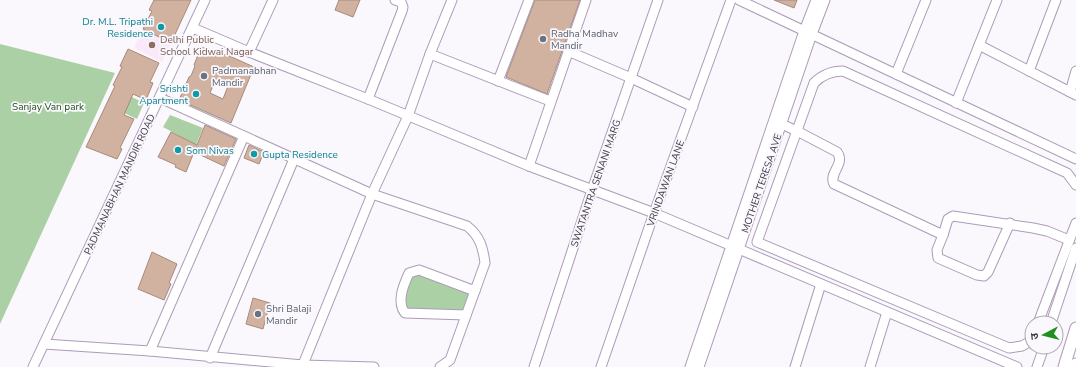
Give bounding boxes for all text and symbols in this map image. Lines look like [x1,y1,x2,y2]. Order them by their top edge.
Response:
place label: Dr. M.L. Tripathi Residence [82,15,153,41]
marker: Dr. M.L. Tripathi Residence [156,22,166,32]
place label: Radha Madhav Mandir [551,27,619,53]
place label: Delhi Public School Kidwai Nagar [160,33,254,59]
marker: Radha Madhav Mandir [538,34,548,44]
marker: Delhi Public School Kidwai Nagar [147,40,157,50]
place label: Padmanabhan Mandir [212,64,277,90]
marker: Padmanabhan Mandir [199,71,209,81]
place label: Srishti Apartment [139,82,188,108]
marker: Srishti Apartment [191,89,201,99]
park label: Sanjay Van park [12,100,85,114]
street label: PADMANABHAN MANDIR ROAD [81,112,159,257]
street label: SWATANTRA SENANI MARG [567,118,624,249]
street label: MOTHER TERESA AVE [738,132,786,235]
street label: VRINDAWAN LANE [643,138,688,229]
place label: Som Nivas [186,144,234,158]
marker: Som Nivas [173,145,183,155]
place label: Gupta Residence [262,148,338,162]
marker: Gupta Residence [249,149,259,159]
place label: Shri Balaji Mandir [266,302,311,328]
marker: Shri Balaji Mandir [253,309,263,319]
north arrow [1024,315,1064,355]
text: उ [1027,331,1042,340]

